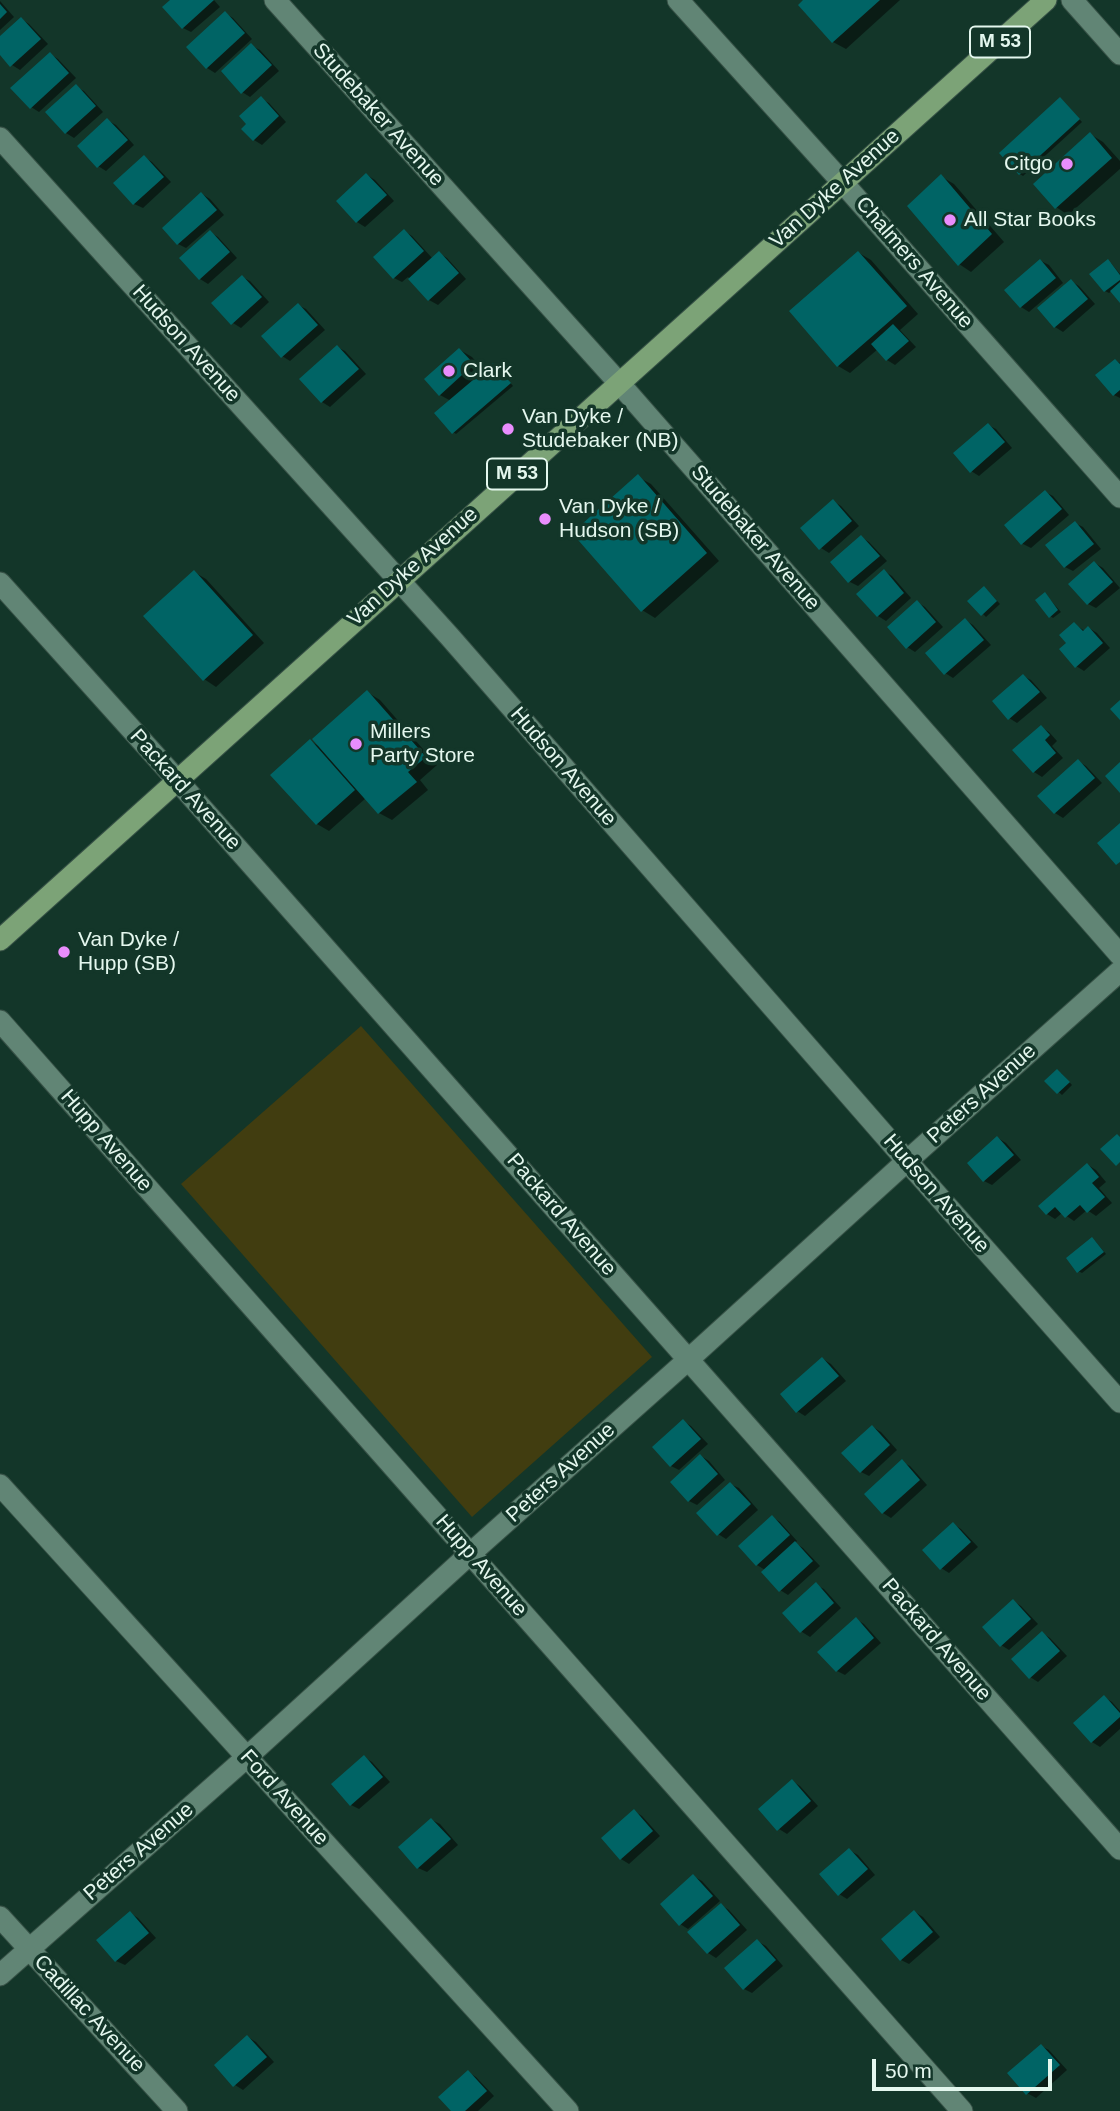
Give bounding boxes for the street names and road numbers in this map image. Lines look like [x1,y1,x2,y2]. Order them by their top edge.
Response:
road number: M 53 [970,26,1030,58]
street label: Studebaker Avenue [307,38,449,192]
street label: Van Dyke Avenue [765,124,905,254]
street label: Chalmers Avenue [850,192,978,334]
street label: Hudson Avenue [127,280,245,408]
road number: M 53 [487,458,547,489]
street label: Studebaker Avenue [685,460,825,616]
street label: Van Dyke Avenue [343,502,483,632]
street label: Hudson Avenue [505,702,621,832]
street label: Packard Avenue [124,724,246,856]
street label: Peters Avenue [923,1039,1041,1149]
street label: Hupp Avenue [55,1085,157,1197]
street label: Hudson Avenue [878,1129,994,1259]
street label: Packard Avenue [501,1149,621,1281]
street label: Peters Avenue [502,1418,620,1528]
street label: Hupp Avenue [430,1510,532,1622]
street label: Packard Avenue [876,1574,996,1706]
street label: Ford Avenue [235,1745,333,1851]
street label: Peters Avenue [79,1797,199,1907]
street label: Cadillac Avenue [28,1950,150,2078]

